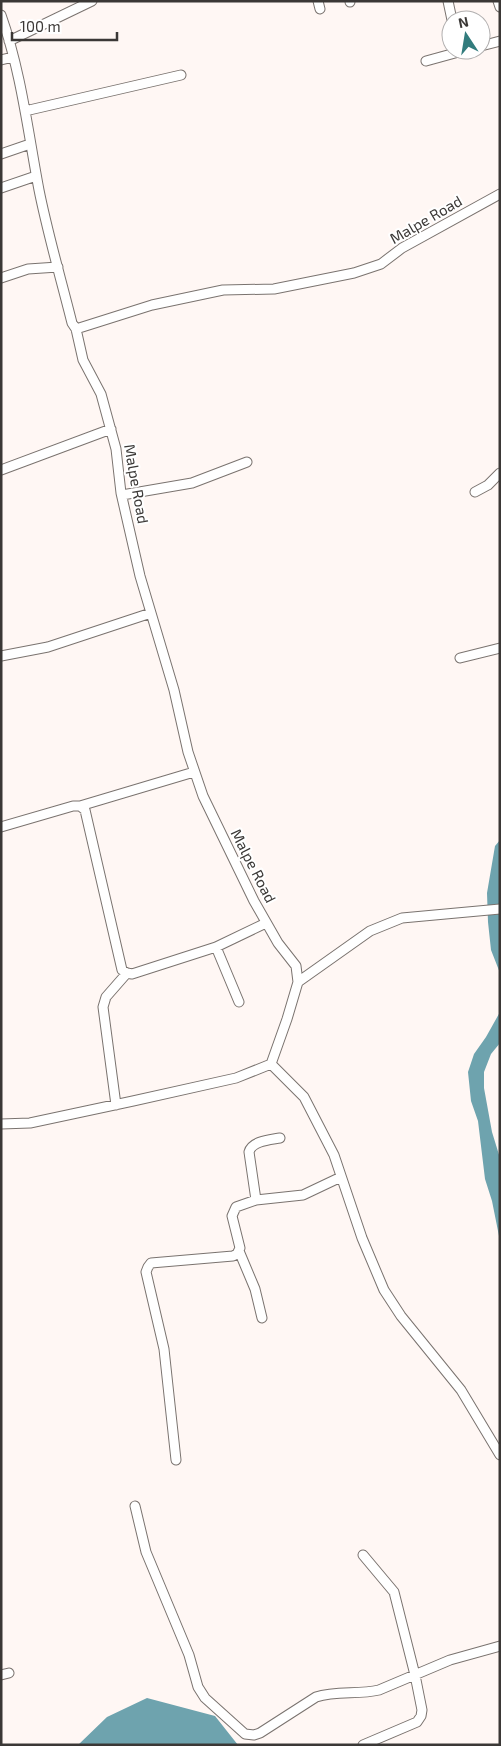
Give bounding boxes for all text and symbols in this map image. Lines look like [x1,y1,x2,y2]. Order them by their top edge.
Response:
scale bar [12,10,118,42]
north arrow [441,10,491,60]
text: N [456,12,470,31]
text: 100 m [20,17,61,35]
street label: Malpe Road [386,191,465,247]
street label: Malpe Road [121,443,153,525]
street label: Malpe Road [228,826,280,905]

